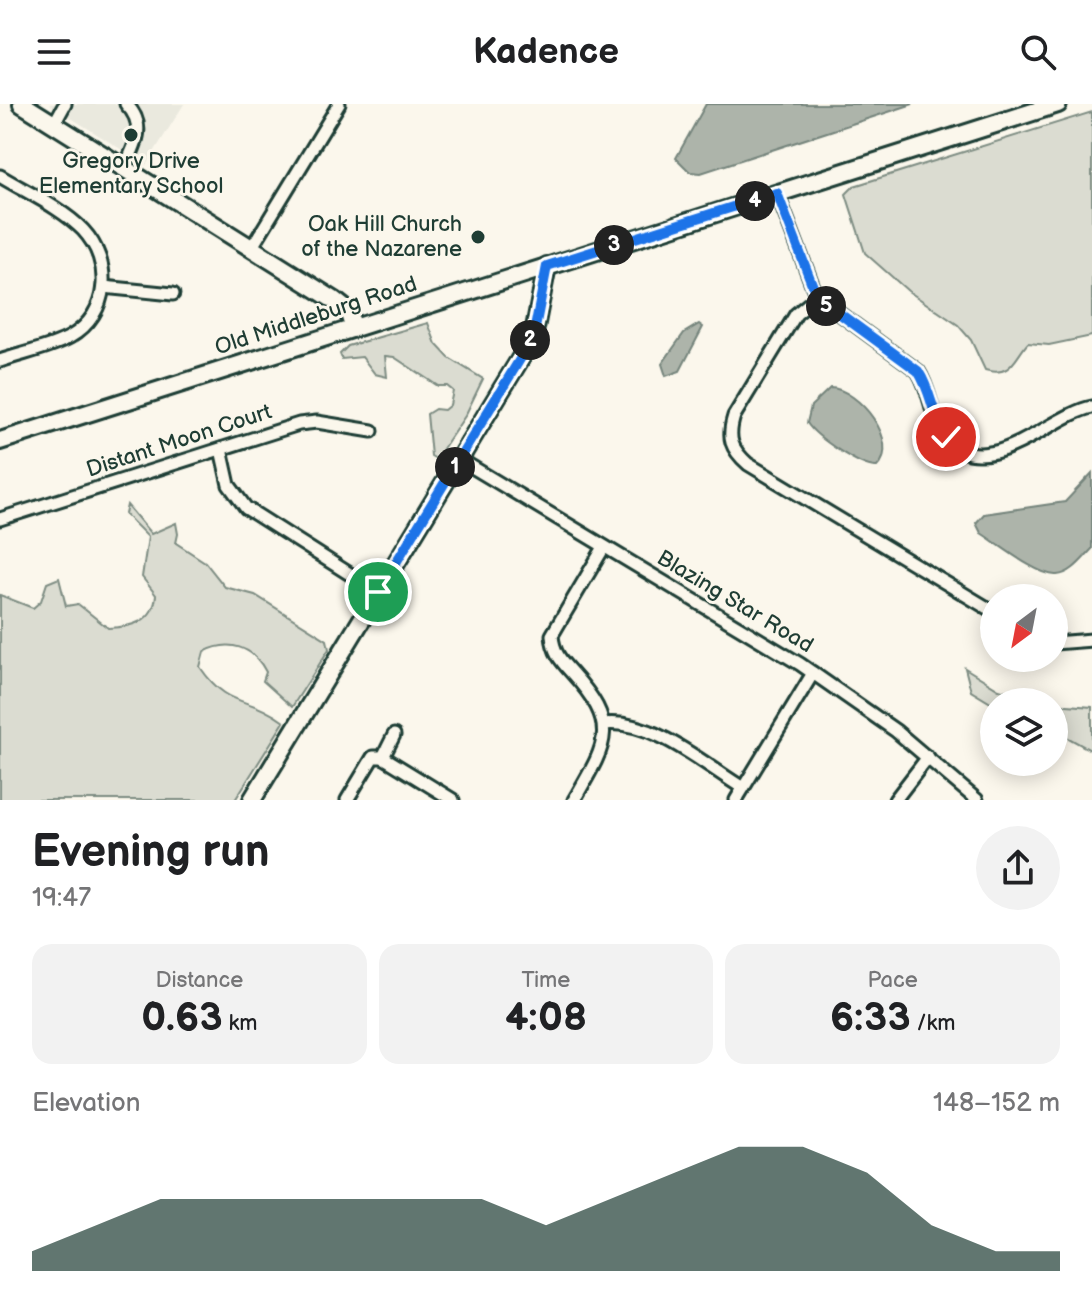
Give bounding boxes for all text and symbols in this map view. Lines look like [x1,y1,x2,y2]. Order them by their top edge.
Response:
icon: menu [32,30,76,74]
icon: search [1016,30,1060,74]
text: Kadence [473,31,619,74]
marker: Gregory Drive Elementary School [122,126,140,144]
place label: Gregory Drive Elementary School [39,148,223,200]
pin: 4 [735,181,775,221]
text: 4 [749,187,761,214]
place label: Oak Hill Church of the Nazarene [301,211,462,263]
pin: 3 [594,225,634,265]
marker: Oak Hill Church of the Nazarene [469,228,487,246]
text: 3 [608,231,620,258]
street label: Old Middleburg Road [212,271,420,361]
pin: 5 [806,286,846,326]
text: 5 [820,292,832,319]
pin: 2 [510,320,550,360]
text: 2 [523,326,537,353]
street label: Distant Moon Court [83,398,275,484]
pin [912,403,980,471]
icon: check [924,415,968,459]
pin: 1 [435,447,475,487]
text: 1 [450,453,460,480]
street label: Blazing Star Road [652,545,818,659]
pin [344,558,412,626]
icon: arrive [356,570,400,614]
north arrow [980,584,1068,672]
map controls [980,584,1068,776]
button: layers [980,688,1068,776]
text: Evening run [32,826,269,879]
button: share [976,826,1060,910]
text: 19:47 [32,883,91,914]
text: Distance [155,967,243,994]
text: Time [522,967,570,994]
text: Pace [868,967,918,994]
text: 0.63 [141,994,223,1042]
text: 4:08 [505,994,587,1042]
text: 6:33 [830,994,911,1042]
text: km [223,1010,257,1037]
text: /km [911,1010,955,1037]
text: Elevation [32,1088,140,1119]
text: 148–152 m [933,1088,1060,1119]

